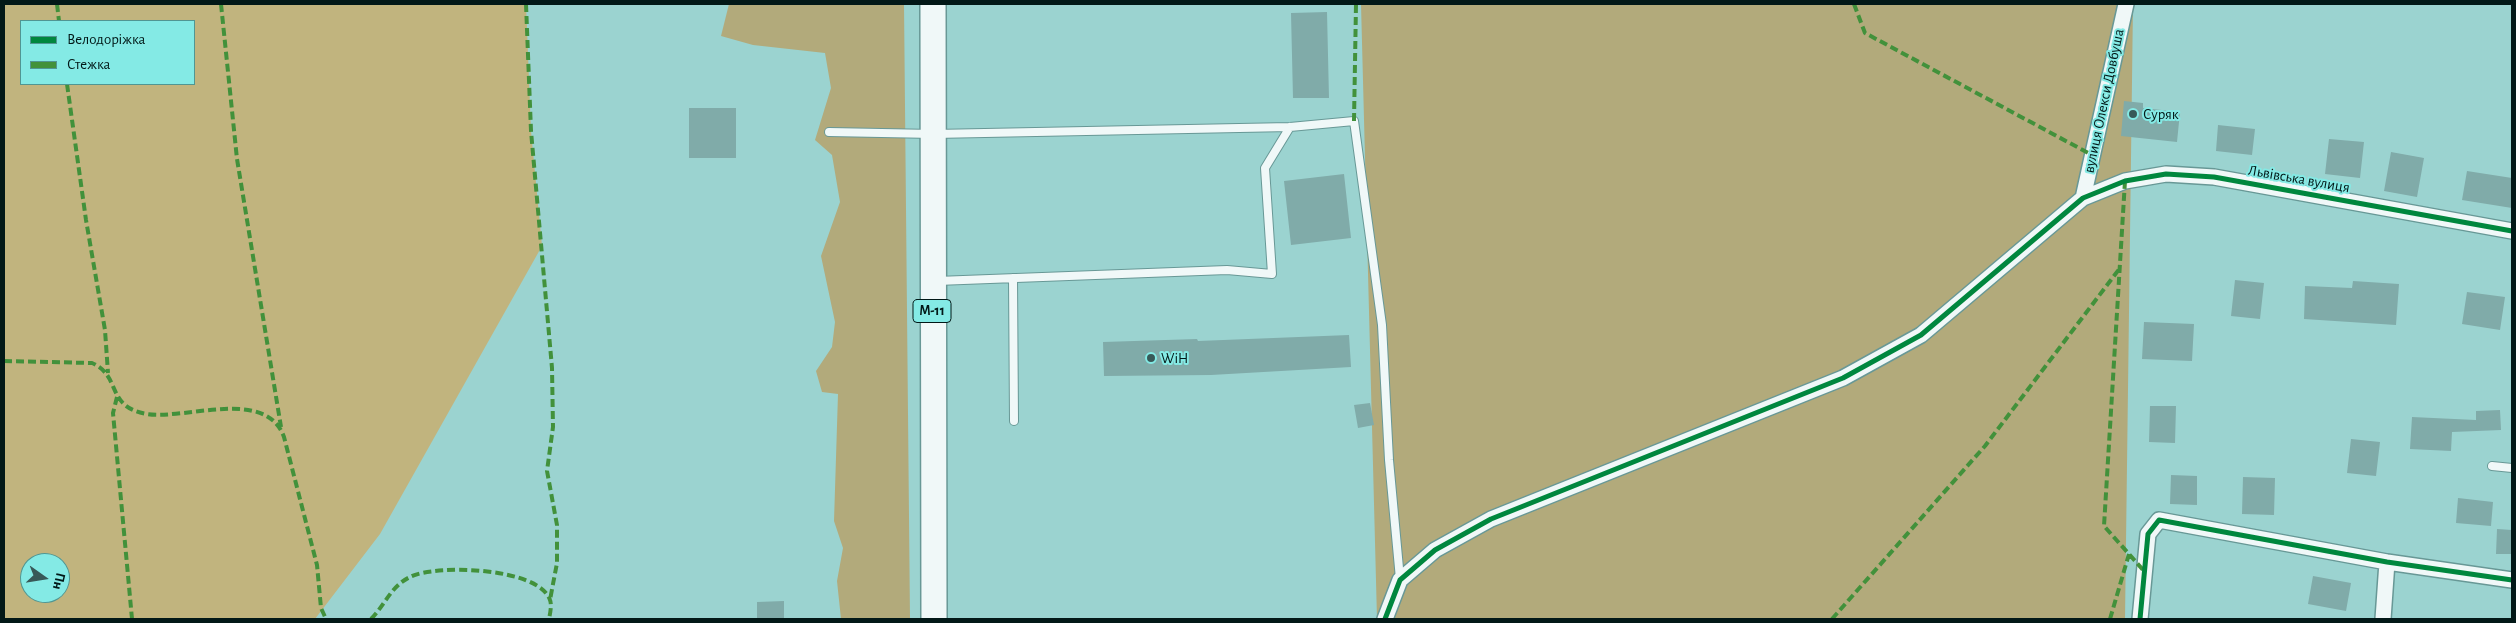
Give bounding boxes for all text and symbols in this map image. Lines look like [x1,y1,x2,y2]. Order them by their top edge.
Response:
legend [20,20,195,85]
street label: вулиця Олекси Довбуша [2080,27,2128,175]
text: Велодоріжка [67,32,145,47]
text: Стежка [67,57,110,72]
place label: Суряк [2143,105,2179,123]
marker: Суряк [2127,108,2139,120]
street label: Львівська вулиця [2247,161,2351,197]
road number: М-11 [913,300,951,322]
place label: WiH [1161,349,1188,367]
marker: WiH [1145,352,1157,364]
north arrow [20,553,70,603]
text: Пн [50,571,67,591]

